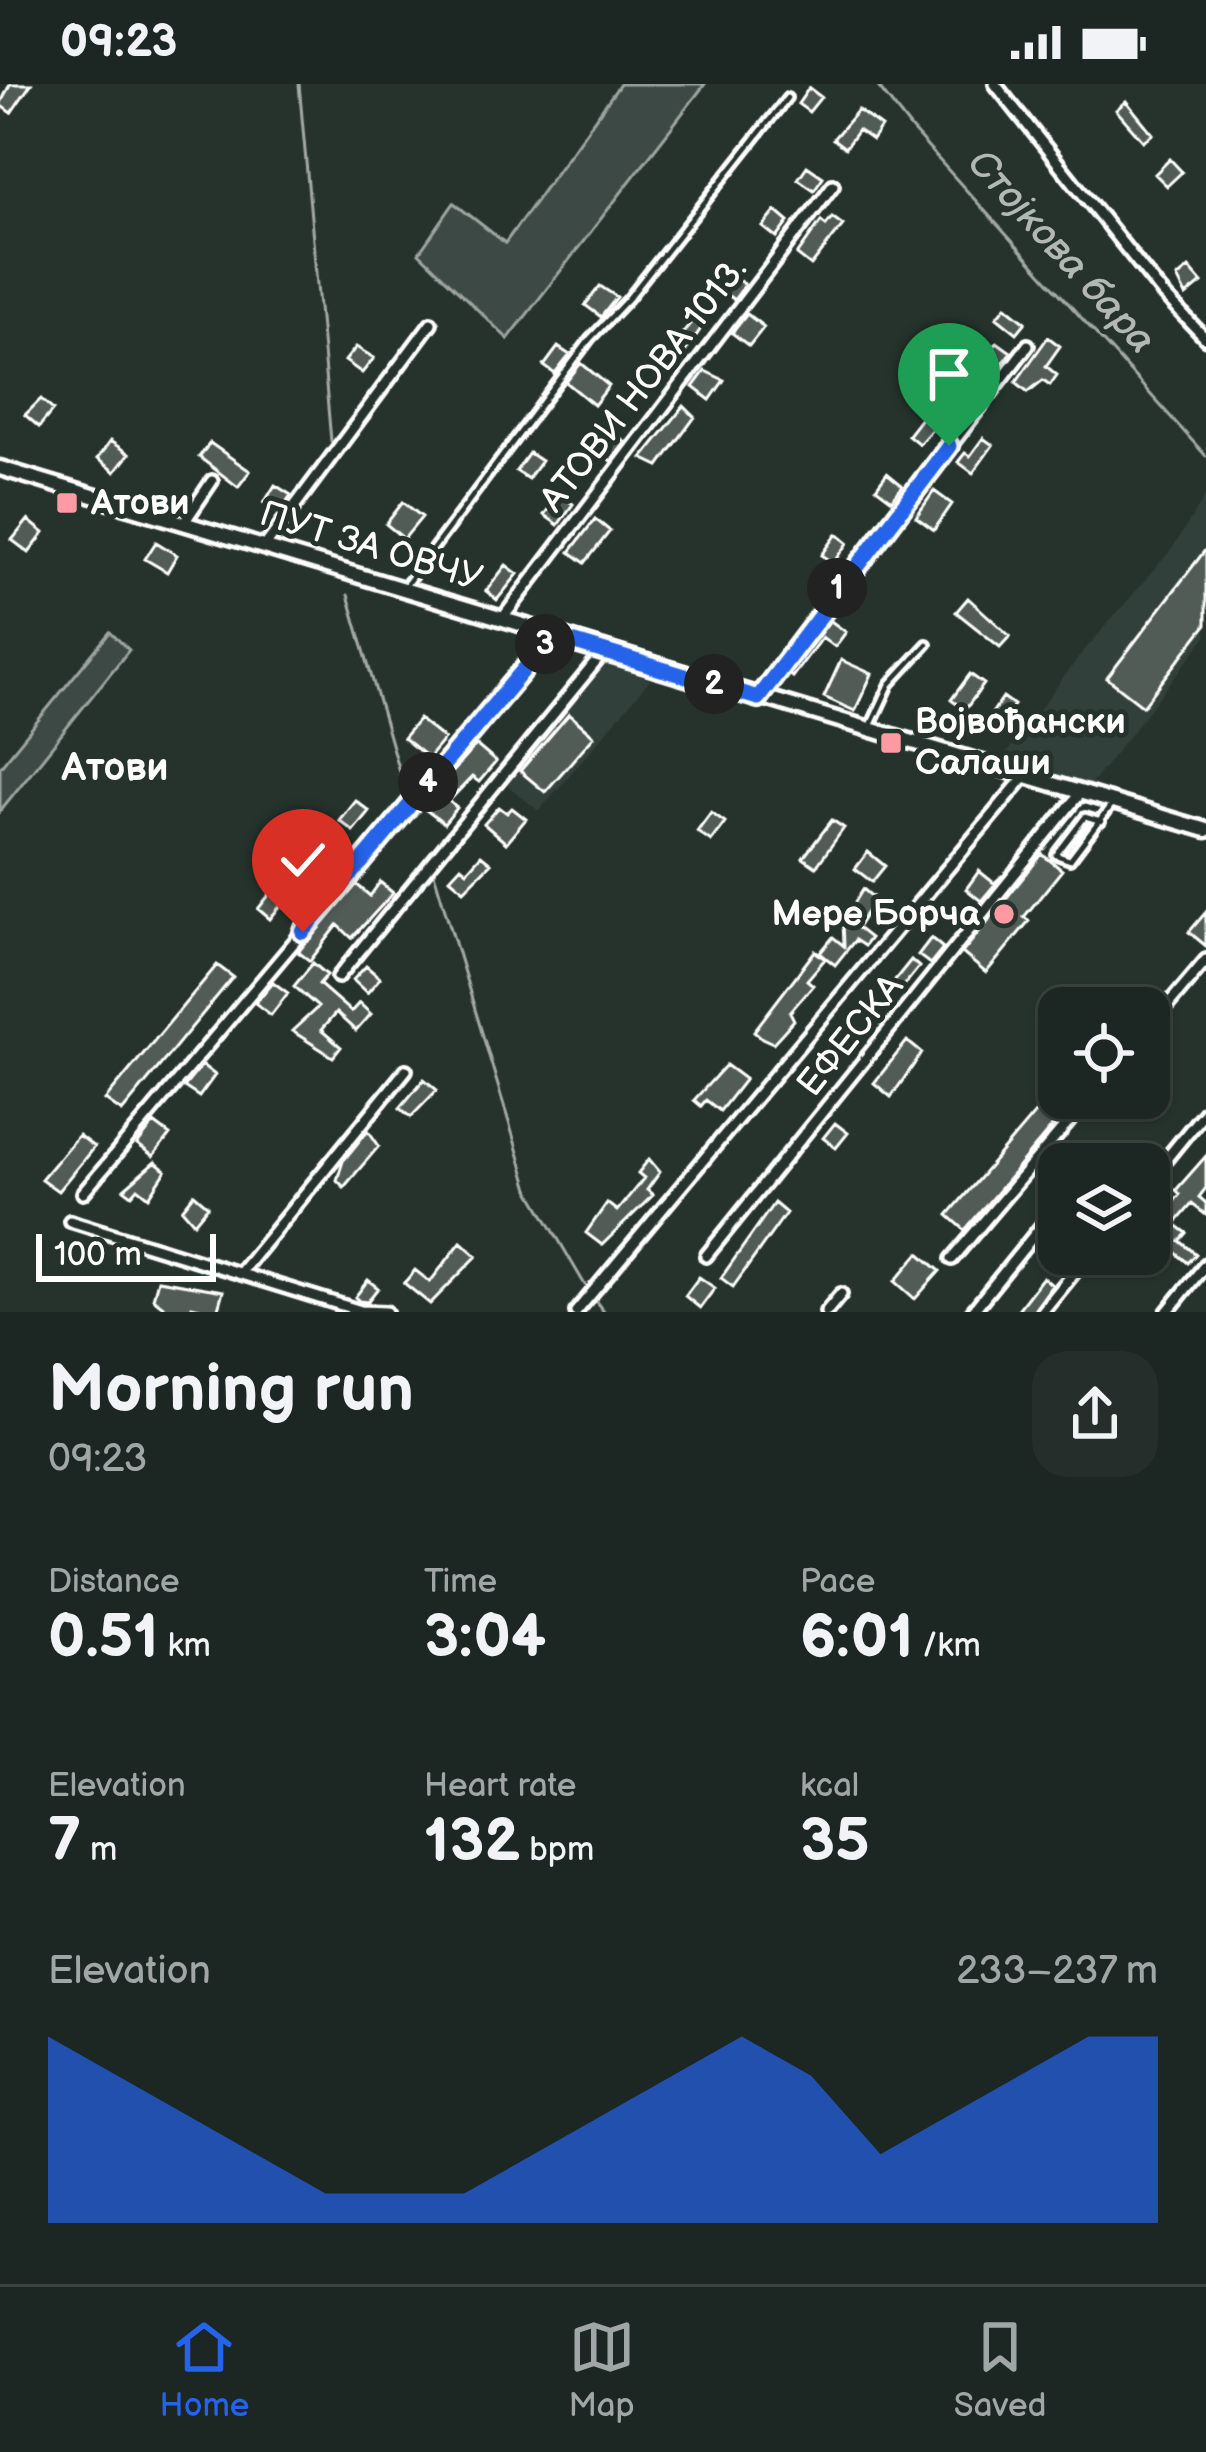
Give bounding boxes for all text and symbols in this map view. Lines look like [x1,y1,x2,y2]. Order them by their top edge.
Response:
text: 09:23 [60,15,177,70]
water label: Стојкова бара [957,140,1165,364]
street label: АТОВИ НОВА 1013. [531,249,757,522]
pin [898,323,1000,446]
icon: arrive [916,341,982,407]
place label: Атови [90,482,190,525]
marker: Атови [54,490,80,516]
street label: ПУТ ЗА ОВЧУ [255,493,487,601]
pin: 1 [807,558,867,618]
text: 1 [830,568,844,608]
pin: 3 [515,614,575,674]
text: 3 [535,624,555,664]
pin: 2 [684,654,744,714]
text: 2 [704,664,724,704]
place label: Војвођански Салаши [915,701,1126,785]
marker: Војвођански Салаши [878,730,904,756]
district label: Атови [61,745,168,792]
pin: 4 [398,752,458,812]
text: 4 [418,762,438,802]
pin [252,809,354,932]
icon: check [270,827,336,893]
place label: Мере Борча [771,893,981,936]
marker: Мере Борча [991,901,1017,927]
street label: ЕФЕСКА [789,966,913,1106]
map controls [1038,987,1170,1275]
button: locate [1038,987,1170,1119]
button: layers [1038,1143,1170,1275]
scale bar [36,1228,216,1281]
text: 100 m [54,1235,142,1275]
text: Morning run [48,1351,414,1430]
button: share [1032,1351,1158,1477]
text: 09:23 [48,1436,148,1483]
text: Distance [48,1562,180,1602]
text: Time [424,1562,497,1602]
text: Pace [800,1562,875,1602]
text: 0.51 [48,1602,158,1674]
text: 3:04 [424,1602,546,1674]
text: 6:01 [800,1602,913,1674]
text: km [158,1626,211,1666]
text: /km [913,1626,981,1666]
text: Elevation [48,1766,186,1806]
text: Heart rate [424,1766,576,1806]
text: kcal [800,1766,859,1806]
text: 7 [48,1806,81,1878]
text: 132 [424,1806,520,1878]
text: 35 [800,1806,870,1878]
text: m [81,1830,117,1870]
text: bpm [520,1830,594,1870]
text: Elevation [48,1948,211,1995]
text: 233–237 m [956,1948,1158,1995]
tab: Home [160,2314,249,2426]
tab: Map [568,2314,635,2426]
tab: Saved [954,2314,1046,2426]

